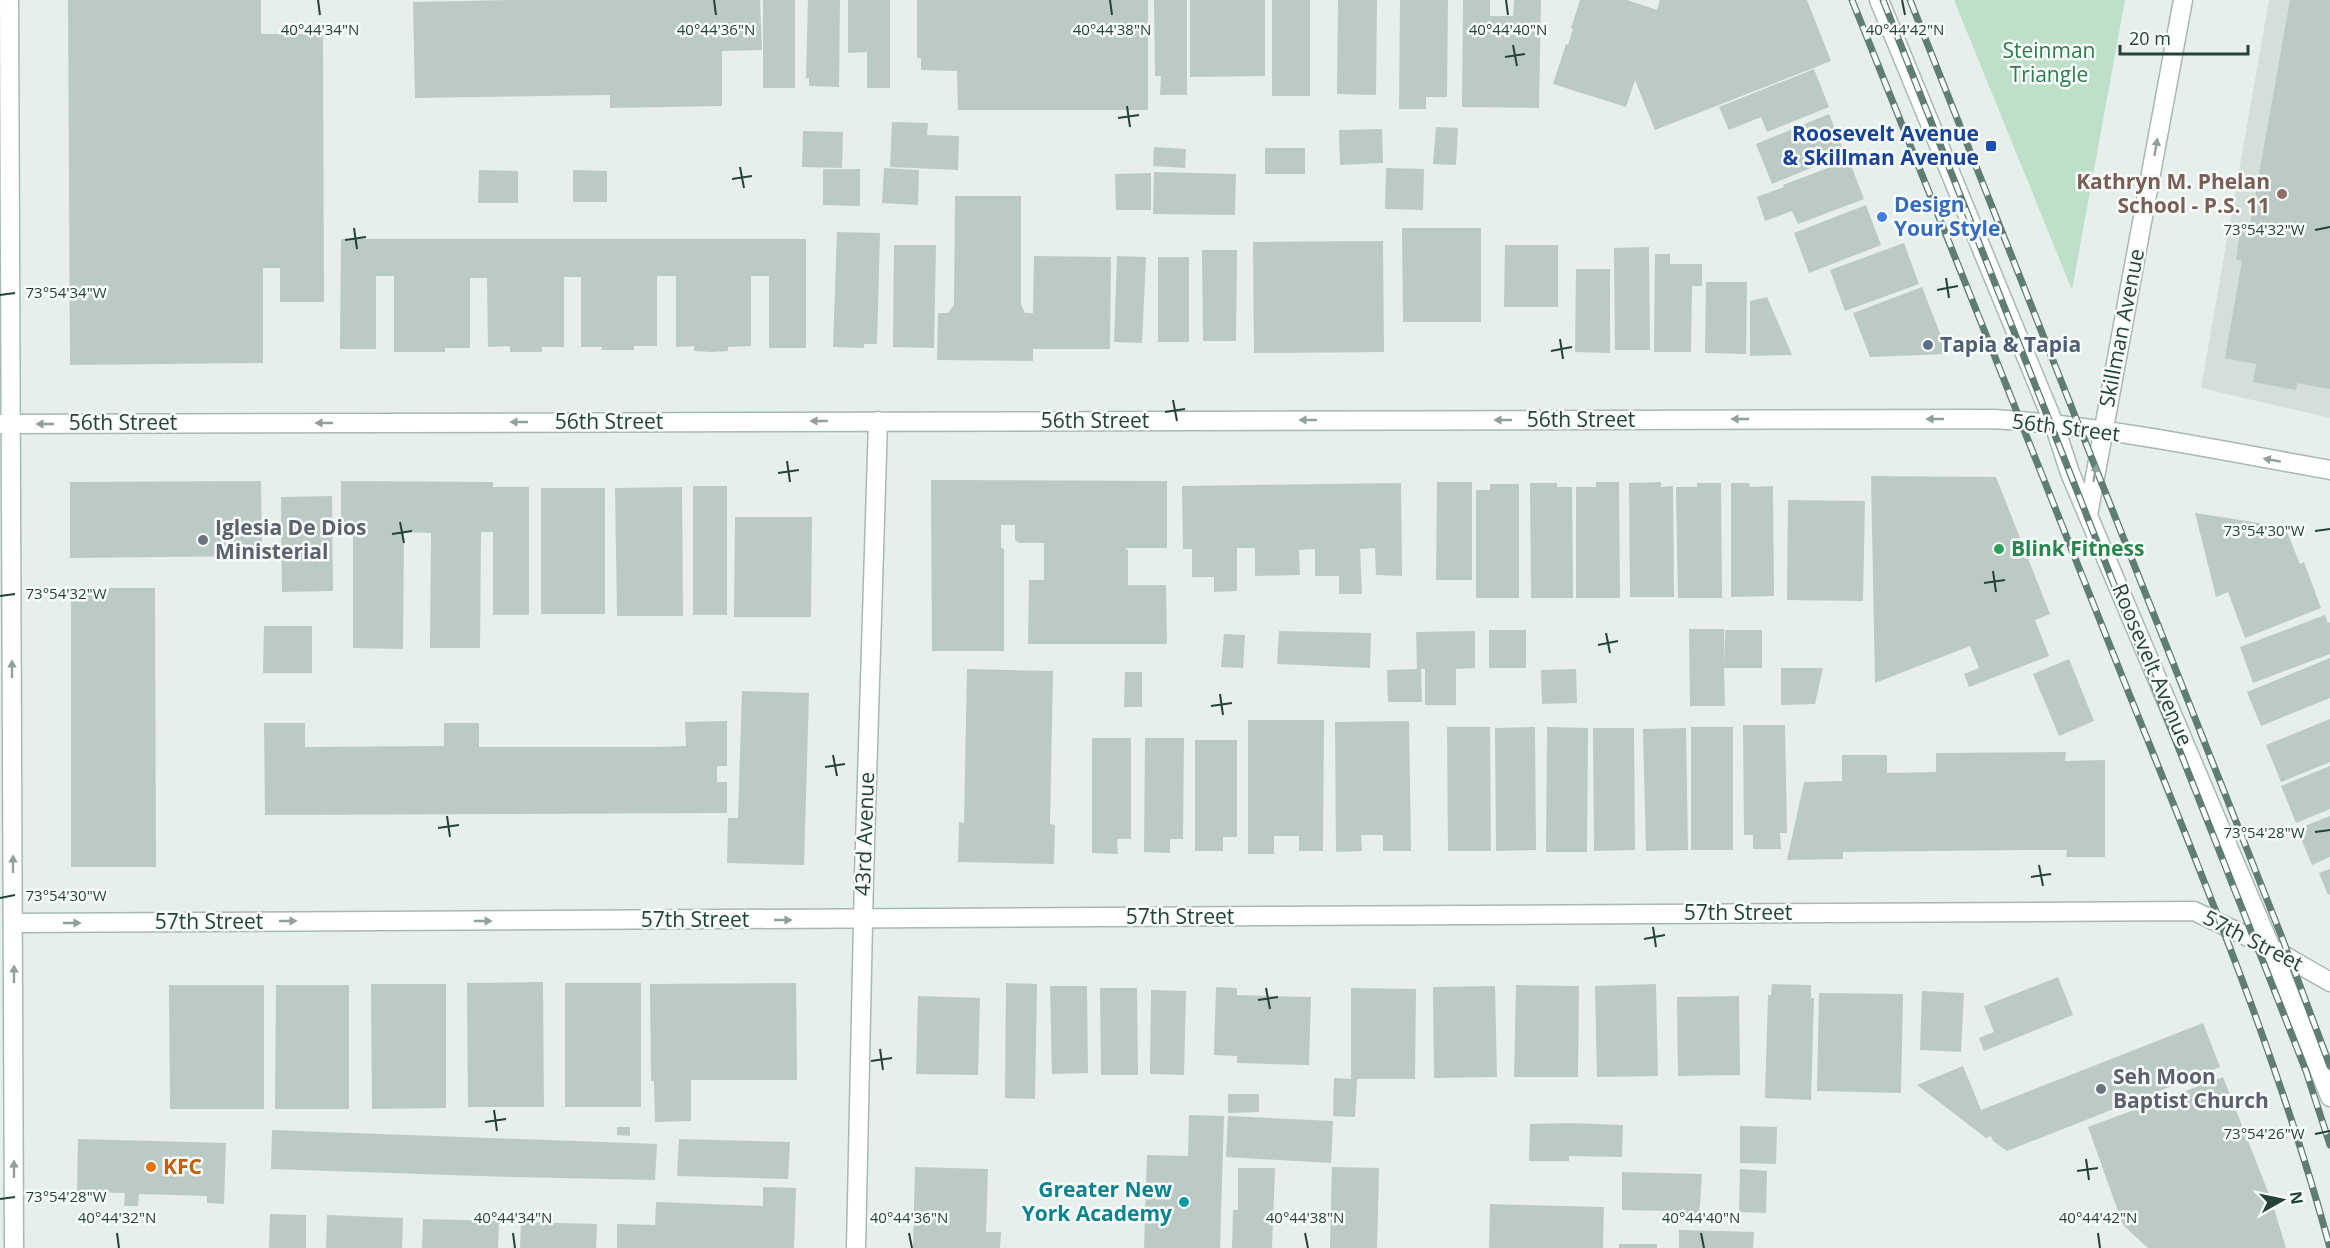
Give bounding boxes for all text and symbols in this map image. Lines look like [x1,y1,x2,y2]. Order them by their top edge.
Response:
scale bar [2120,18,2248,56]
text: 40°44'34"N [281,19,359,39]
text: 40°44'36"N [677,19,755,39]
text: 40°44'38"N [1073,19,1151,39]
text: 40°44'40"N [1469,19,1547,39]
text: 40°44'42"N [1866,19,1944,39]
text: 20 m [2129,26,2171,50]
park label: Steinman Triangle [2003,36,2095,88]
place label: Roosevelt Avenue & Skillman Avenue [1783,119,1979,171]
one-way arrow [2152,138,2161,157]
marker: Roosevelt Avenue & Skillman Avenue [1984,139,1998,153]
place label: Kathryn M. Phelan School - P.S. 11 [2076,167,2270,219]
marker: Kathryn M. Phelan School - P.S. 11 [2275,187,2289,201]
place label: Design Your Style [1894,190,2000,242]
marker: Design Your Style [1875,210,1889,224]
text: 73°54'32"W [2224,219,2305,239]
street label: Skillman Avenue [2092,246,2150,410]
text: 73°54'34"W [26,282,107,302]
place label: Tapia & Tapia [1940,330,2081,358]
marker: Tapia & Tapia [1921,338,1935,352]
street label: 56th Street [1527,405,1635,433]
street label: 56th Street [1041,406,1149,434]
street label: 56th Street [555,407,663,435]
street label: 56th Street [2011,407,2122,448]
street label: 56th Street [69,408,177,436]
one-way arrow [1731,414,1750,424]
one-way arrow [1926,414,1945,424]
one-way arrow [1299,415,1318,425]
one-way arrow [1494,415,1513,425]
one-way arrow [810,416,829,426]
one-way arrow [510,417,529,427]
one-way arrow [315,418,334,427]
one-way arrow [36,419,55,428]
one-way arrow [2263,455,2282,464]
one-way arrow [2091,463,2100,482]
place label: Iglesia De Dios Ministerial [215,513,366,565]
text: 73°54'30"W [2224,520,2305,540]
marker: Iglesia De Dios Ministerial [196,533,210,547]
place label: Blink Fitness [2011,534,2144,562]
marker: Blink Fitness [1992,542,2006,556]
street label: Roosevelt Avenue [2106,579,2200,750]
text: 73°54'32"W [26,583,107,603]
one-way arrow [7,660,17,679]
street label: 43rd Avenue [848,772,880,896]
text: 73°54'28"W [2224,822,2305,842]
one-way arrow [8,855,18,874]
text: 73°54'30"W [26,885,107,905]
street label: 57th Street [1684,898,1792,926]
street label: 57th Street [1126,902,1234,930]
street label: 57th Street [2199,903,2308,977]
street label: 57th Street [641,905,749,933]
street label: 57th Street [155,907,263,935]
one-way arrow [773,915,792,925]
one-way arrow [278,916,297,926]
one-way arrow [473,916,492,926]
one-way arrow [62,918,81,928]
one-way arrow [9,964,19,983]
place label: Seh Moon Baptist Church [2113,1062,2269,1114]
marker: Seh Moon Baptist Church [2094,1082,2108,1096]
text: 73°54'26"W [2224,1123,2305,1143]
place label: KFC [163,1152,202,1180]
one-way arrow [9,1159,19,1178]
marker: KFC [144,1160,158,1174]
north arrow [2252,1170,2312,1230]
place label: Greater New York Academy [1022,1175,1172,1227]
text: 73°54'28"W [26,1186,107,1206]
text: N [2285,1190,2309,1206]
marker: Greater New York Academy [1177,1195,1191,1209]
text: 40°44'32"N [78,1207,156,1227]
text: 40°44'34"N [474,1207,552,1227]
text: 40°44'36"N [870,1207,948,1227]
text: 40°44'38"N [1266,1207,1344,1227]
text: 40°44'40"N [1662,1207,1740,1227]
text: 40°44'42"N [2059,1207,2137,1227]

